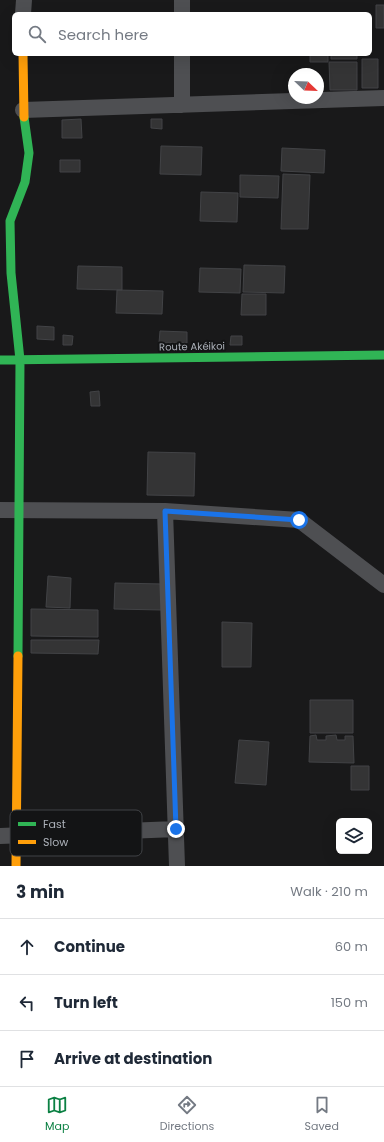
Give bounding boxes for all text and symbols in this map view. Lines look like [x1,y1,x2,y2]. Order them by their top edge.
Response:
search box [12,12,372,56]
icon: search [26,23,48,45]
text: Search here [58,24,148,45]
north arrow [288,68,324,104]
street label: Route Akéikoi [159,338,225,355]
route start [290,511,308,529]
legend [10,810,142,856]
text: Fast [43,816,66,832]
map controls [336,818,372,854]
button: layers [336,818,372,854]
route end [167,820,185,838]
text: Slow [43,834,68,850]
text: 3 min [16,880,64,904]
text: Walk · 210 m [290,882,368,901]
icon: ahead [16,936,38,958]
text: Continue [54,936,125,957]
text: 60 m [335,937,368,956]
icon: left [16,992,38,1014]
text: Turn left [54,992,118,1013]
text: 150 m [331,993,368,1012]
icon: arrive [16,1048,38,1070]
text: Arrive at destination [54,1048,212,1069]
tab: Map [45,1094,69,1135]
tab: Directions [160,1094,214,1135]
tab: Saved [305,1094,339,1135]

